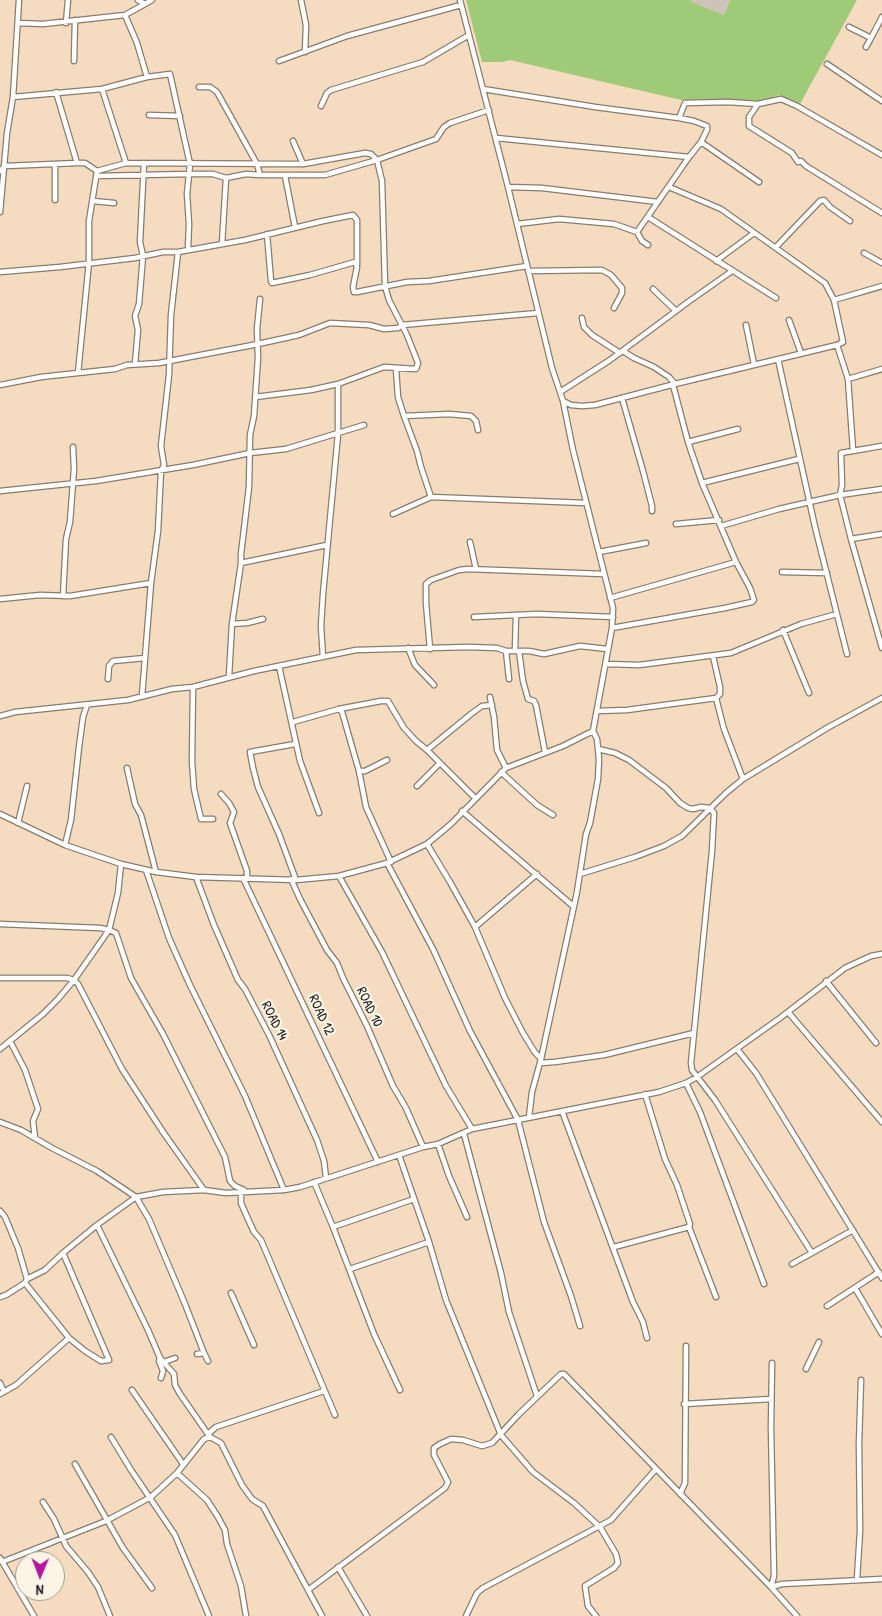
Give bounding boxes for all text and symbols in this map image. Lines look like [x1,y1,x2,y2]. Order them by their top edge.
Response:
street label: ROAD 10 [352,984,386,1030]
street label: ROAD 12 [304,992,338,1038]
street label: ROAD 14 [257,999,291,1043]
north arrow [15,1551,65,1601]
text: N [36,1581,44,1600]

